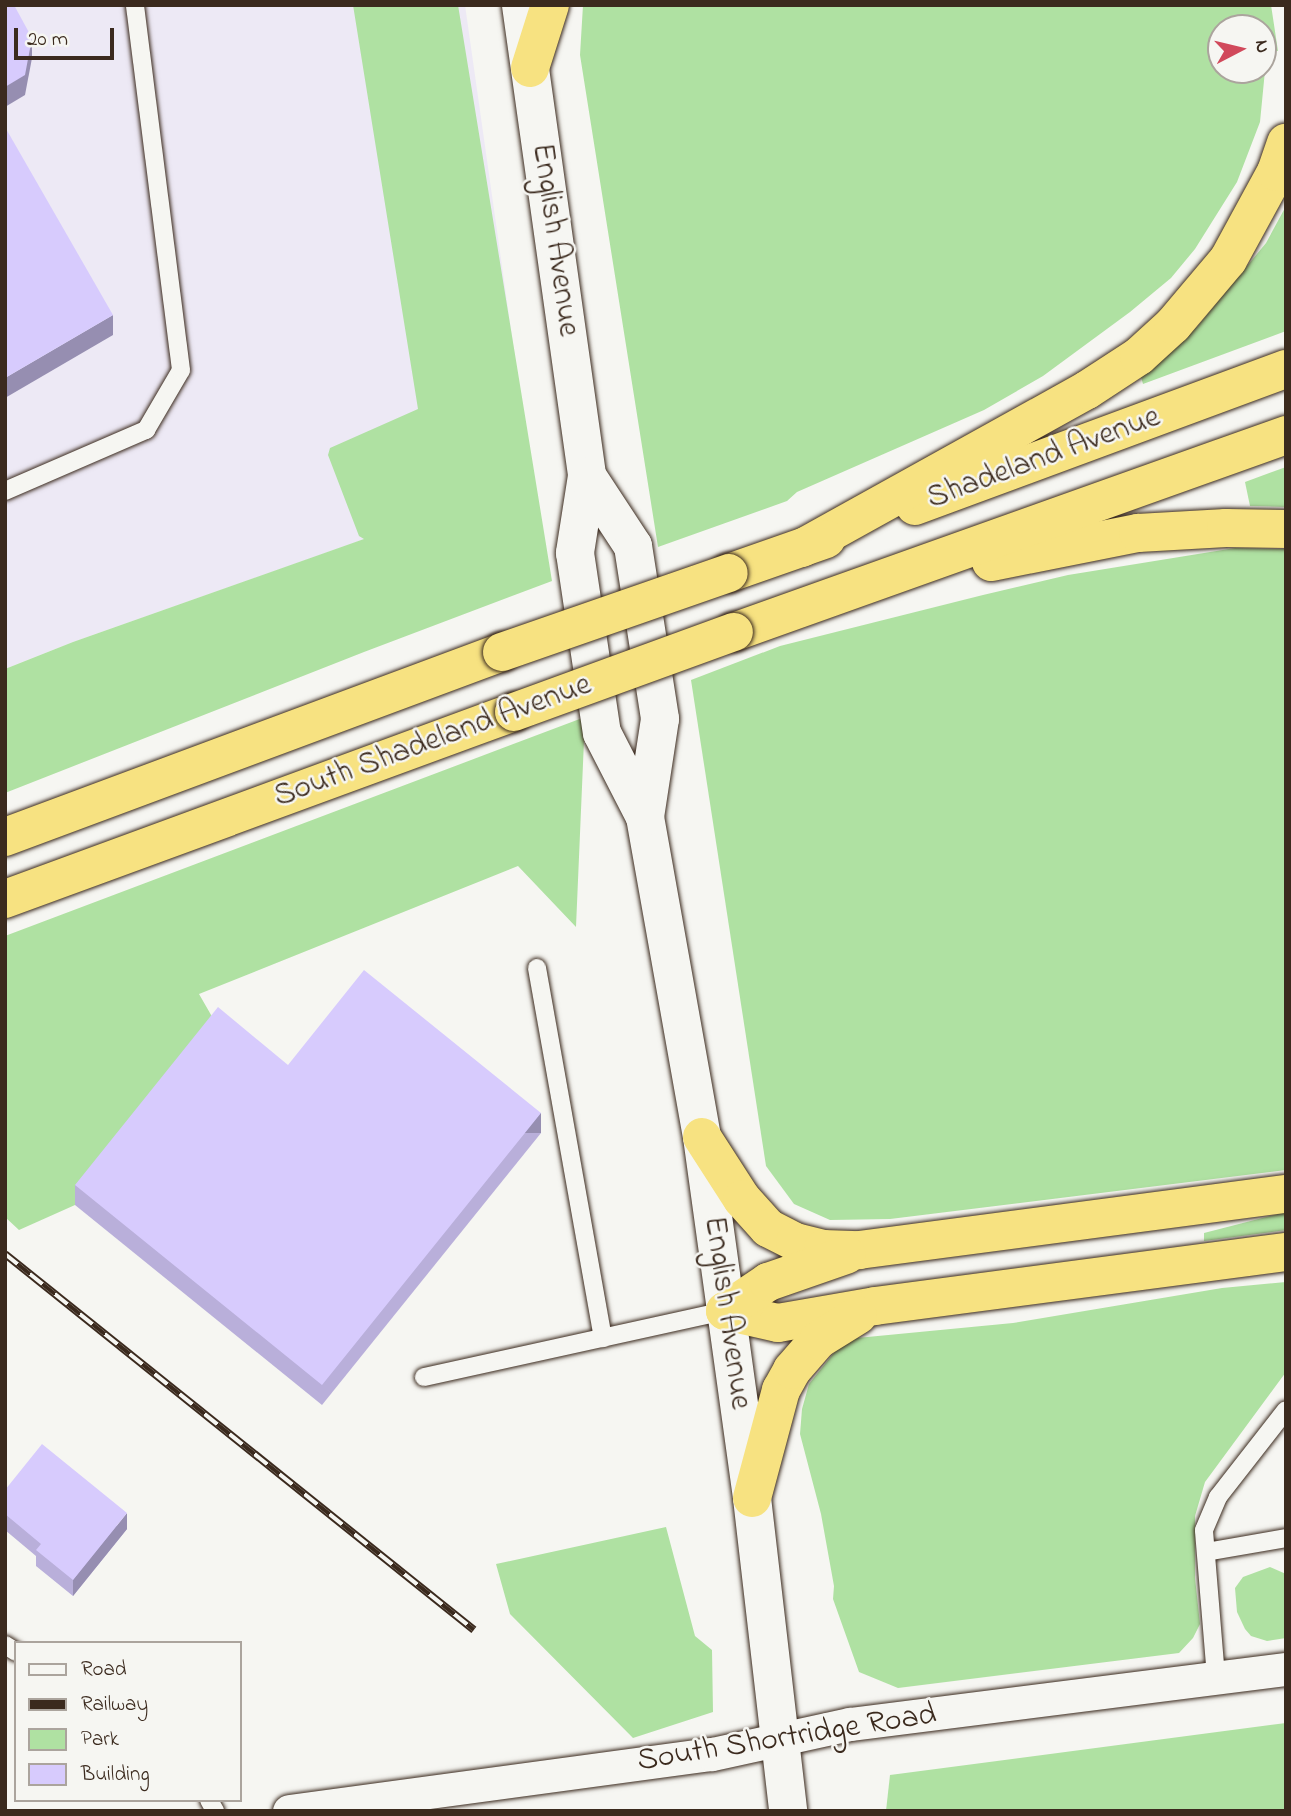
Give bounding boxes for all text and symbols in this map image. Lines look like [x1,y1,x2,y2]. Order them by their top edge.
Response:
scale bar [18,14,117,58]
north arrow [1207,14,1277,84]
text: 20 m [27,25,68,55]
text: N [1247,39,1276,55]
street label: English Avenue [521,141,587,339]
street label: Shadeland Avenue [922,399,1166,519]
street label: South Shadeland Avenue [269,667,597,817]
street label: English Avenue [693,1214,759,1412]
legend [14,1641,242,1802]
text: Road [81,1655,127,1685]
text: Railway [81,1690,148,1720]
street label: South Shortridge Road [635,1696,939,1782]
text: Park [81,1725,119,1755]
text: Building [81,1760,150,1790]

